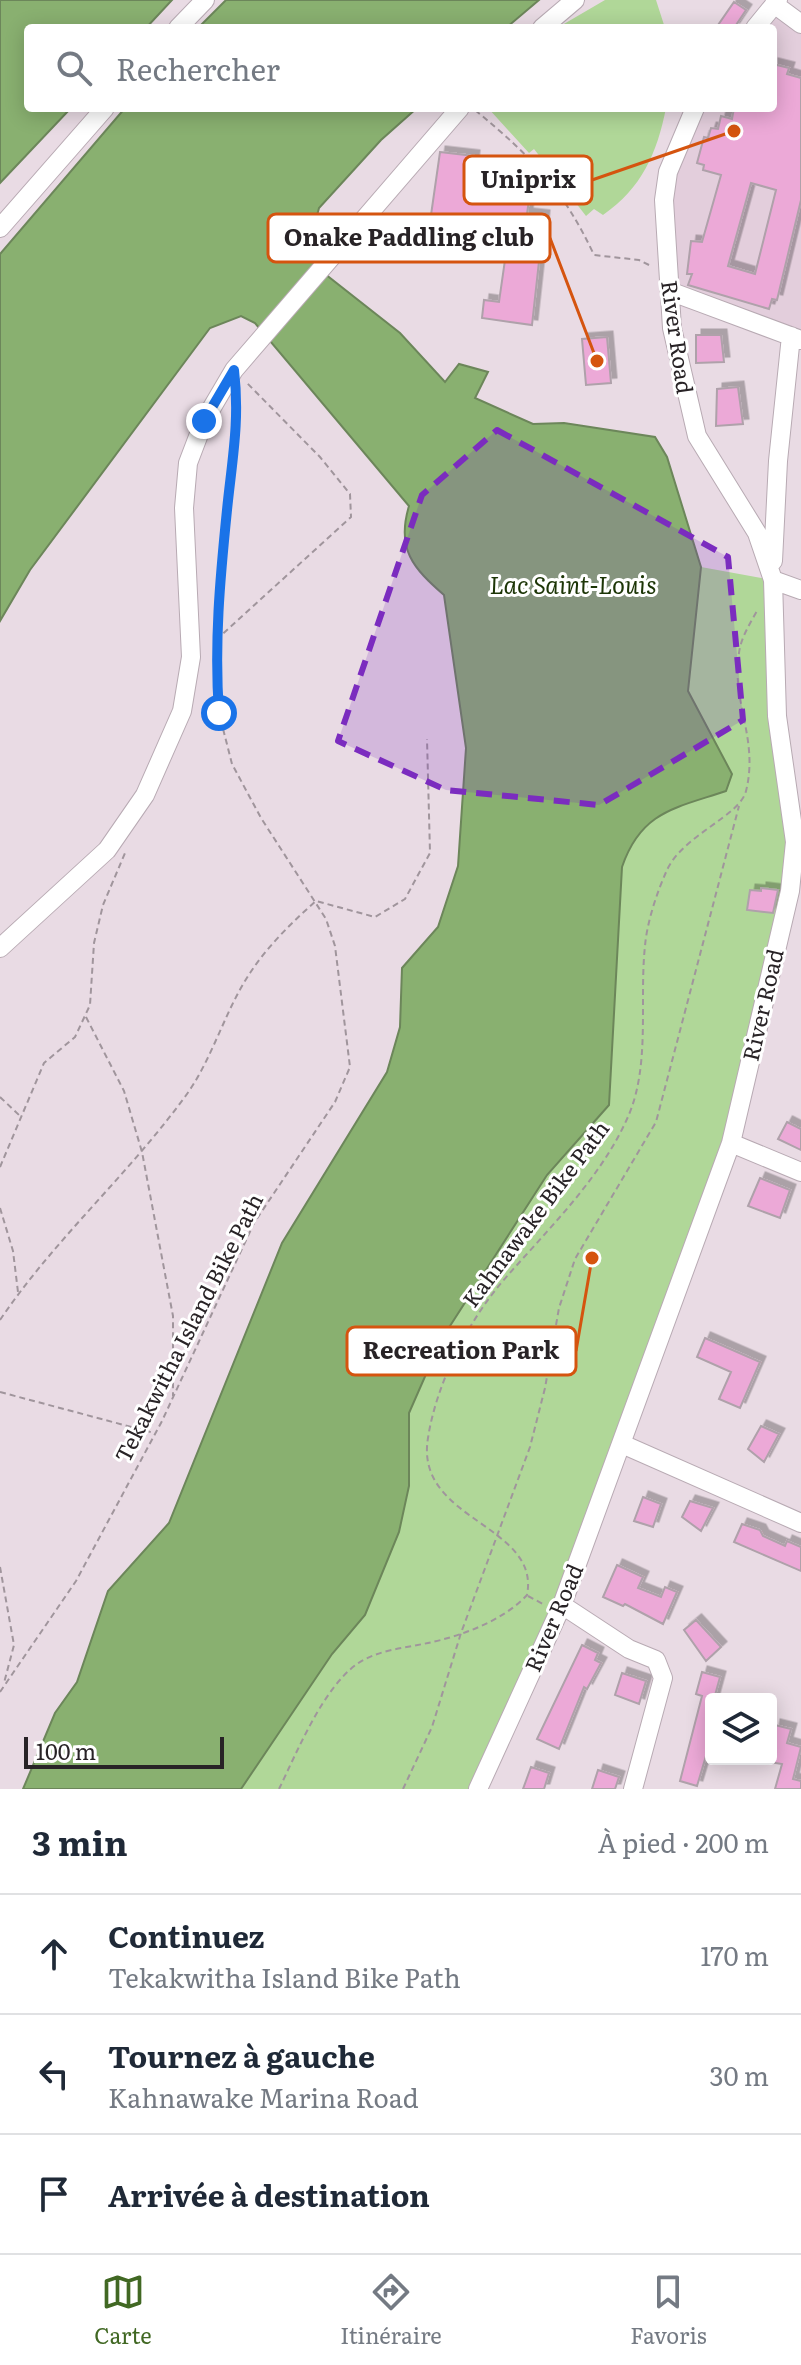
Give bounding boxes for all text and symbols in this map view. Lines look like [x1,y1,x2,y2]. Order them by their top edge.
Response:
search box [24,24,777,112]
icon: search [52,46,96,90]
text: Rechercher [116,46,280,90]
callout: Uniprix [464,156,592,204]
text: Uniprix [480,160,576,195]
callout: Onake Paddling club [268,214,550,262]
text: Onake Paddling club [284,218,534,253]
street label: River Road [654,278,703,396]
route end [186,403,222,439]
water label: Lac Saint-Louis [489,566,657,601]
route start [201,695,237,731]
street label: River Road [733,945,790,1064]
street label: Kahnawake Bike Path [454,1113,616,1313]
street label: Tekakwitha Island Bike Path [105,1187,270,1468]
callout: Recreation Park [347,1327,576,1375]
text: Recreation Park [363,1331,560,1366]
street label: River Road [515,1558,590,1677]
map controls [705,1693,777,1765]
button: layers [705,1693,777,1765]
scale bar [24,1733,224,1769]
text: 100 m [36,1734,96,1767]
text: 3 min [32,1816,128,1866]
text: À pied · 200 m [598,1822,769,1861]
text: Continuez [108,1913,265,1957]
icon: ahead [32,1932,76,1976]
text: 170 m [701,1935,769,1974]
text: Tekakwitha Island Bike Path [108,1957,461,1996]
text: Tournez à gauche [108,2033,375,2077]
icon: left [32,2052,76,2096]
text: 30 m [709,2055,769,2094]
text: Kahnawake Marina Road [108,2077,419,2116]
icon: arrive [32,2172,76,2216]
text: Arrivée à destination [108,2172,430,2216]
tab: Carte [94,2270,152,2351]
tab: Itinéraire [340,2270,442,2351]
tab: Favoris [630,2270,707,2351]

